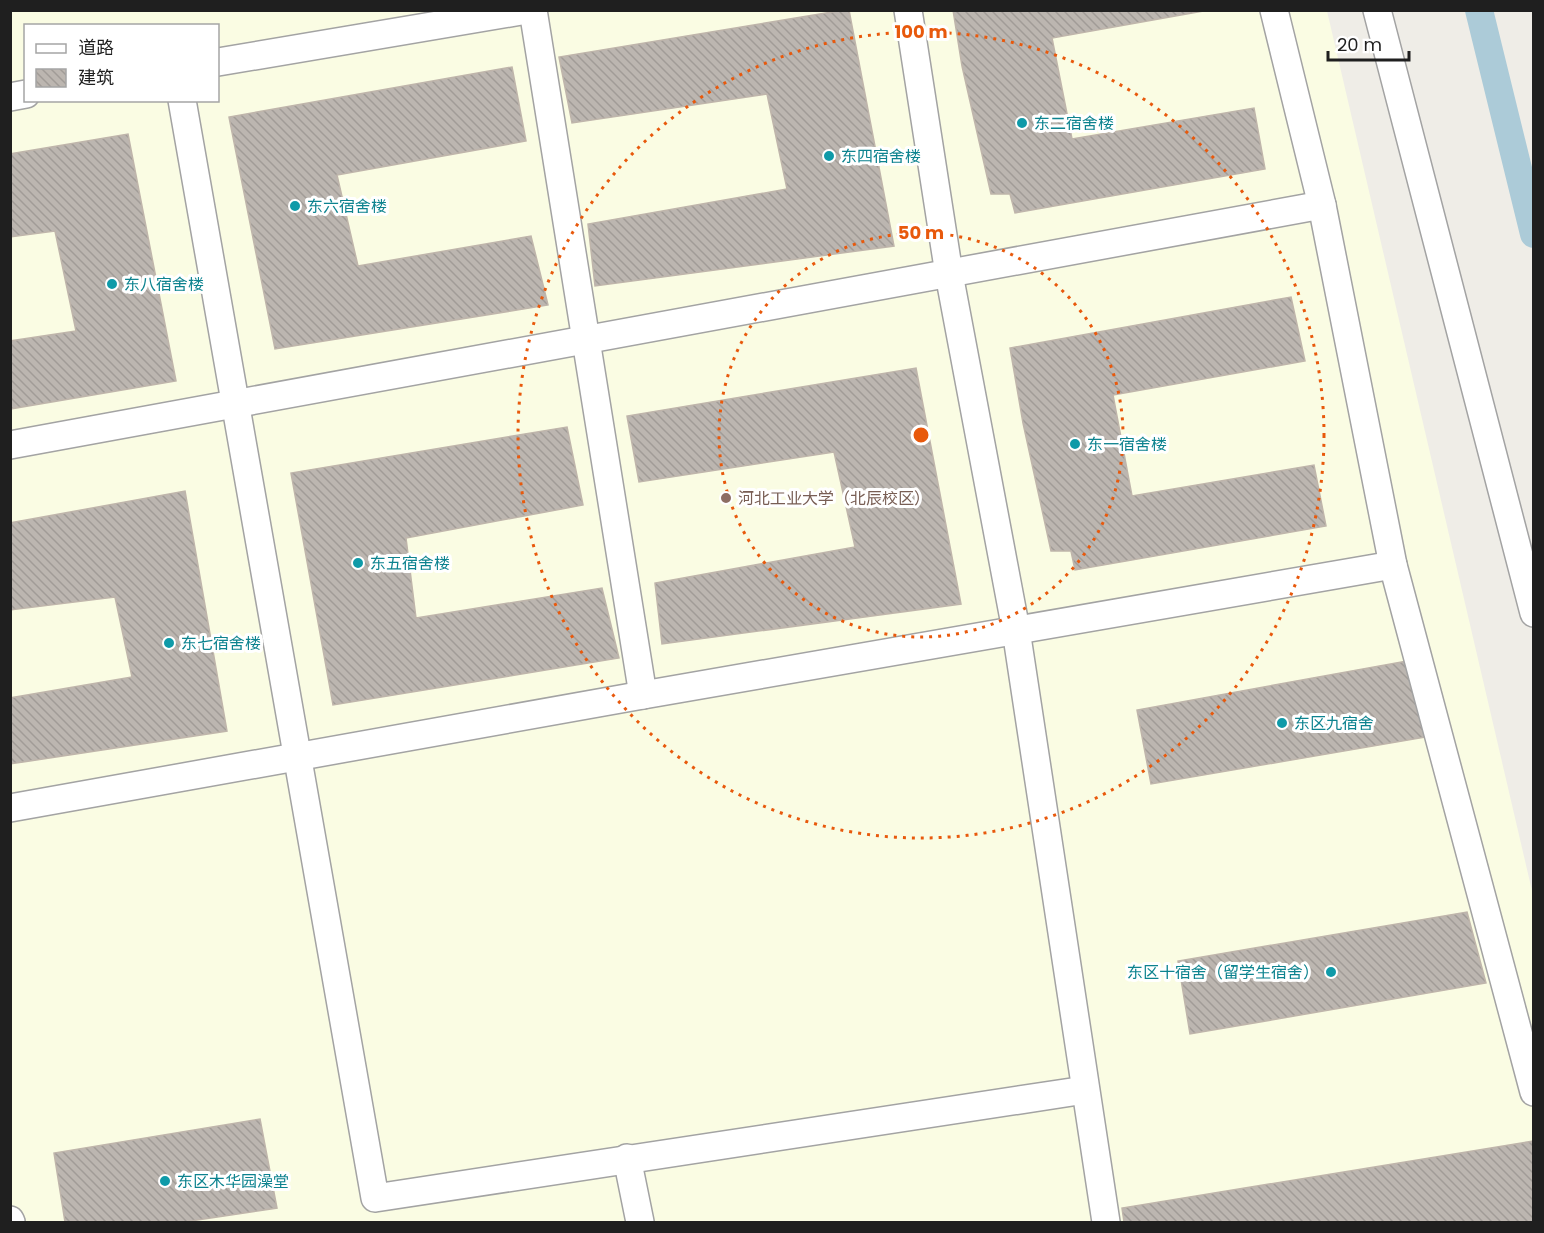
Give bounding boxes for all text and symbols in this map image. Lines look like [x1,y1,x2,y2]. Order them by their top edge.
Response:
text: 100 m [894,19,948,44]
legend [24,24,219,102]
scale bar [1328,24,1409,62]
text: 20 m [1337,32,1382,57]
text: 道路 [78,35,114,60]
text: 建筑 [78,65,114,90]
place label: 东二宿舍楼 [1034,112,1114,135]
marker: 东二宿舍楼 [1015,116,1029,130]
place label: 东四宿舍楼 [841,145,921,168]
marker: 东四宿舍楼 [822,149,836,163]
place label: 东六宿舍楼 [307,195,387,218]
marker: 东六宿舍楼 [288,199,302,213]
text: 50 m [898,220,944,245]
place label: 东八宿舍楼 [124,273,204,296]
marker: 东八宿舍楼 [105,277,119,291]
centre of rings [911,425,931,445]
place label: 东一宿舍楼 [1087,433,1167,456]
marker: 东一宿舍楼 [1068,437,1082,451]
place label: 河北工业大学（北辰校区） [738,487,930,510]
marker: 河北工业大学（北辰校区） [719,491,733,505]
place label: 东五宿舍楼 [370,552,450,575]
marker: 东五宿舍楼 [351,556,365,570]
place label: 东七宿舍楼 [181,632,261,655]
marker: 东七宿舍楼 [162,636,176,650]
place label: 东区九宿舍 [1294,712,1374,735]
marker: 东区九宿舍 [1275,716,1289,730]
place label: 东区十宿舍（留学生宿舍） [1127,961,1319,984]
marker: 东区十宿舍（留学生宿舍） [1324,965,1338,979]
place label: 东区木华园澡堂 [177,1170,289,1193]
marker: 东区木华园澡堂 [158,1174,172,1188]

